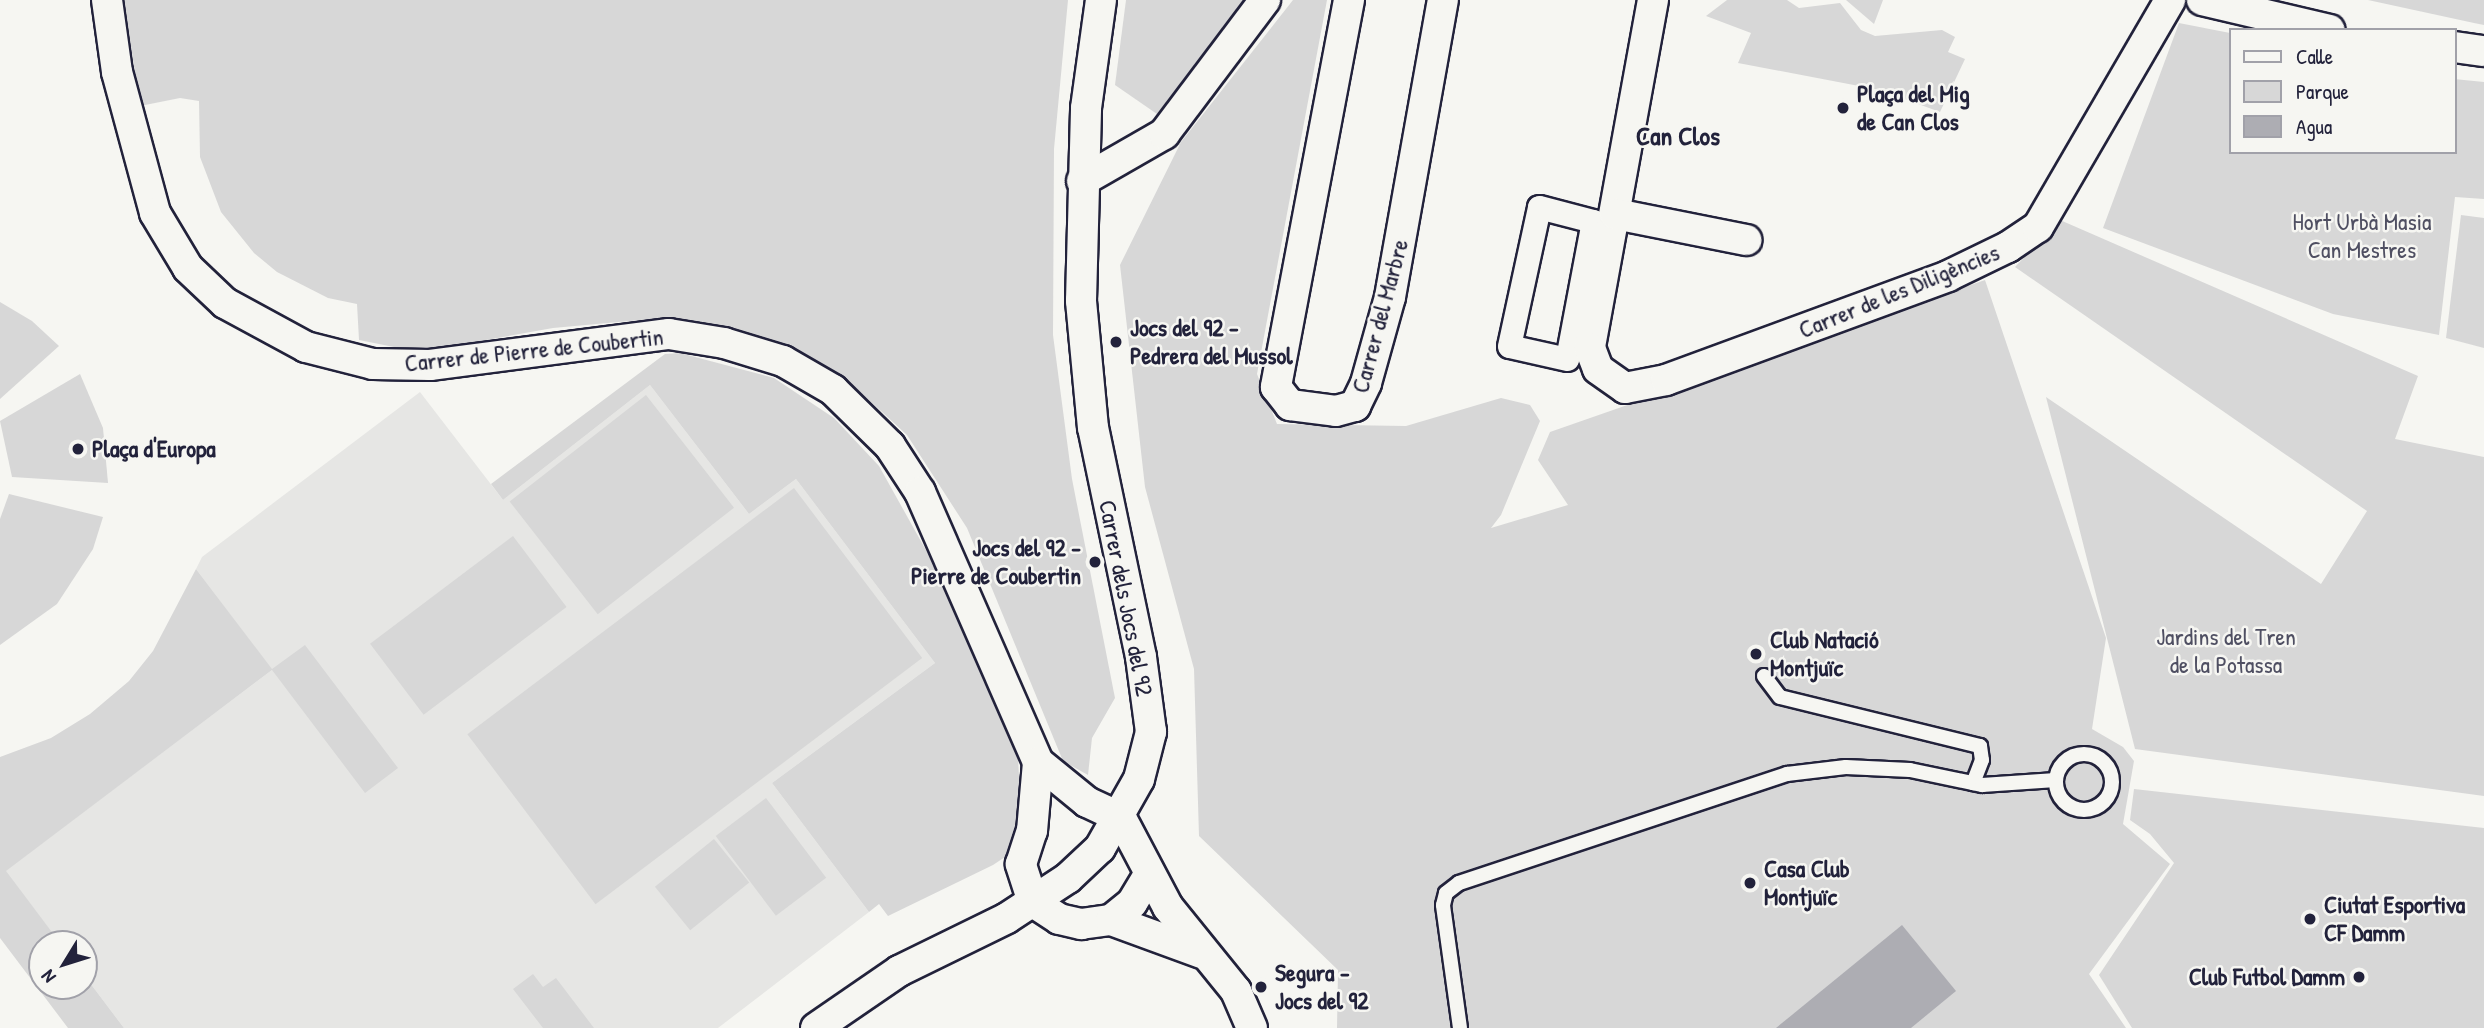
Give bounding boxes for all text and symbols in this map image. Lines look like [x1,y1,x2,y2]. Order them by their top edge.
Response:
legend [2228,28,2456,154]
text: Calle [2296,42,2333,71]
text: Parque [2296,77,2349,106]
place label: Plaça del Mig de Can Clos [1857,80,1970,136]
marker: Plaça del Mig de Can Clos [1835,100,1851,116]
text: Agua [2296,112,2332,141]
district label: Can Clos [1636,120,1720,152]
park label: Hort Urbà Masia Can Mestres [2293,208,2431,264]
street label: Carrer del Marbre [1346,236,1414,396]
street label: Carrer de les Diligències [1795,238,2003,344]
place label: Jocs del 92 - Pedrera del Mussol [1130,314,1293,370]
street label: Carrer de Pierre de Coubertin [403,322,665,378]
marker: Jocs del 92 - Pedrera del Mussol [1108,334,1124,350]
place label: Plaça d'Europa [92,435,216,463]
marker: Plaça d'Europa [70,441,86,457]
street label: Carrer dels Jocs del 92 [1093,498,1159,698]
place label: Jocs del 92 - Pierre de Coubertin [911,534,1081,590]
marker: Jocs del 92 - Pierre de Coubertin [1087,554,1103,570]
park label: Jardins del Tren de la Potassa [2156,623,2296,679]
place label: Club Natació Montjuïc [1770,626,1879,682]
marker: Club Natació Montjuïc [1748,646,1764,662]
place label: Casa Club Montjuïc [1764,855,1850,911]
marker: Casa Club Montjuïc [1742,875,1758,891]
place label: Ciutat Esportiva CF Damm [2324,891,2465,947]
marker: Ciutat Esportiva CF Damm [2302,911,2318,927]
north arrow [28,930,98,1000]
place label: Segura - Jocs del 92 [1275,959,1368,1015]
place label: Club Futbol Damm [2189,963,2345,991]
text: N [35,965,61,989]
marker: Club Futbol Damm [2351,969,2367,985]
marker: Segura - Jocs del 92 [1253,979,1269,995]

